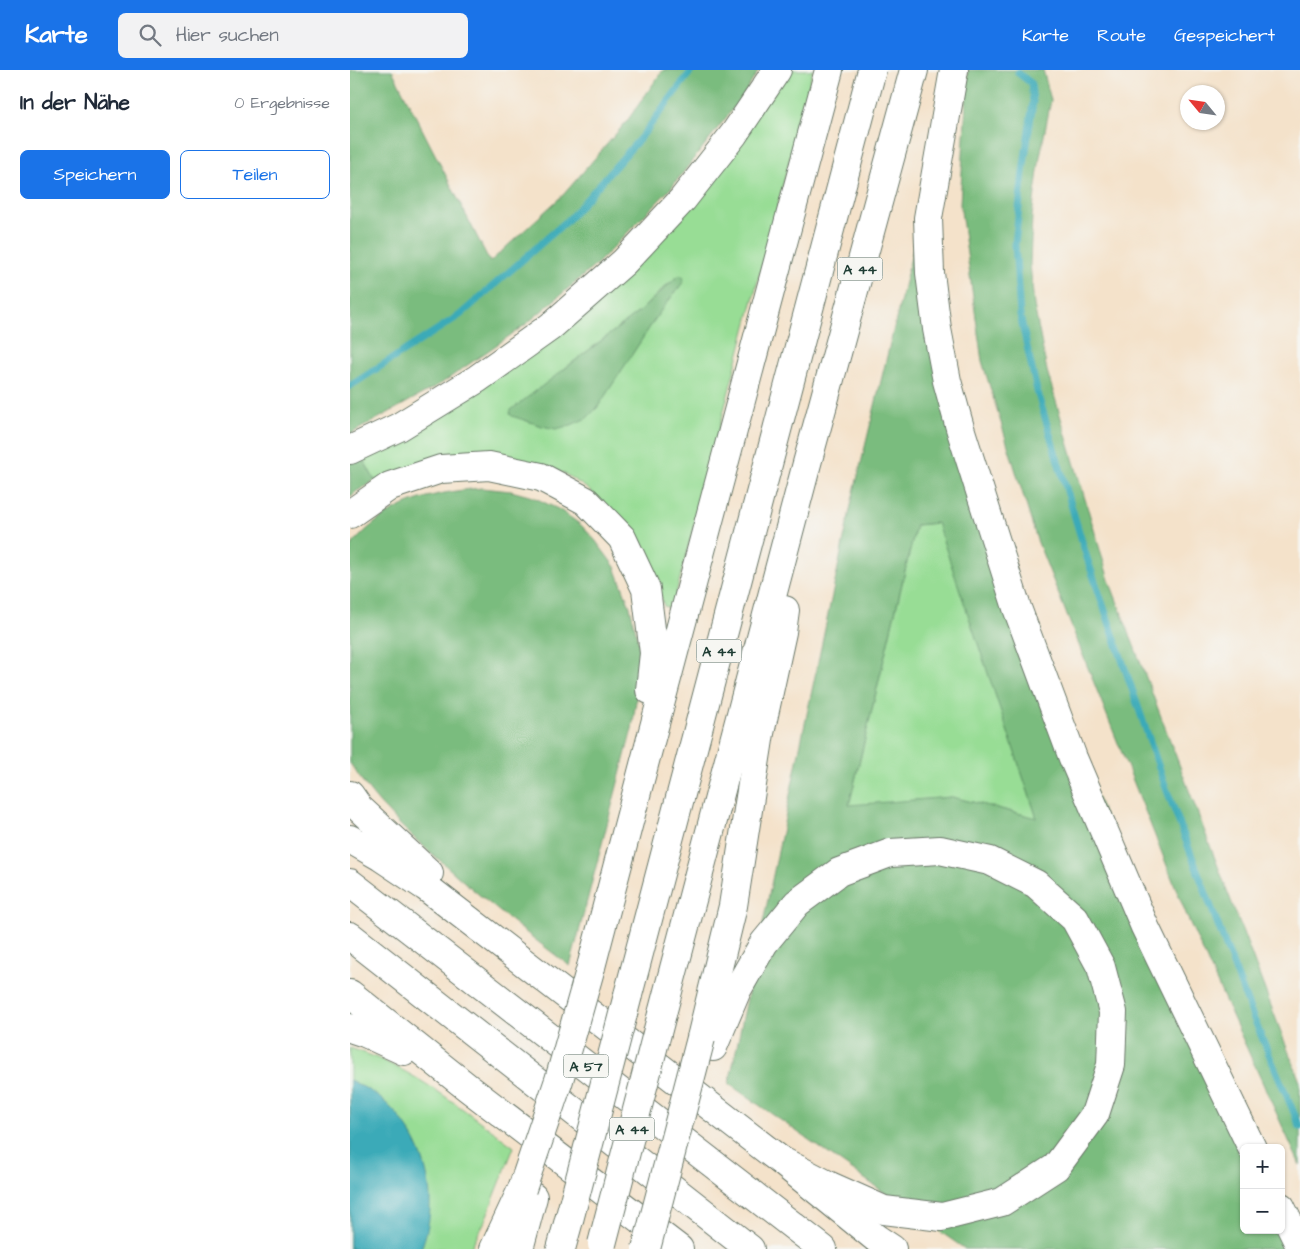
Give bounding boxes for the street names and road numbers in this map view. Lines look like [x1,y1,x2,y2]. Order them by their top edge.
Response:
road number: A 44 [838,258,882,280]
road number: A 44 [696,640,742,662]
road number: A 57 [564,1054,608,1078]
road number: A 44 [610,1118,654,1140]

